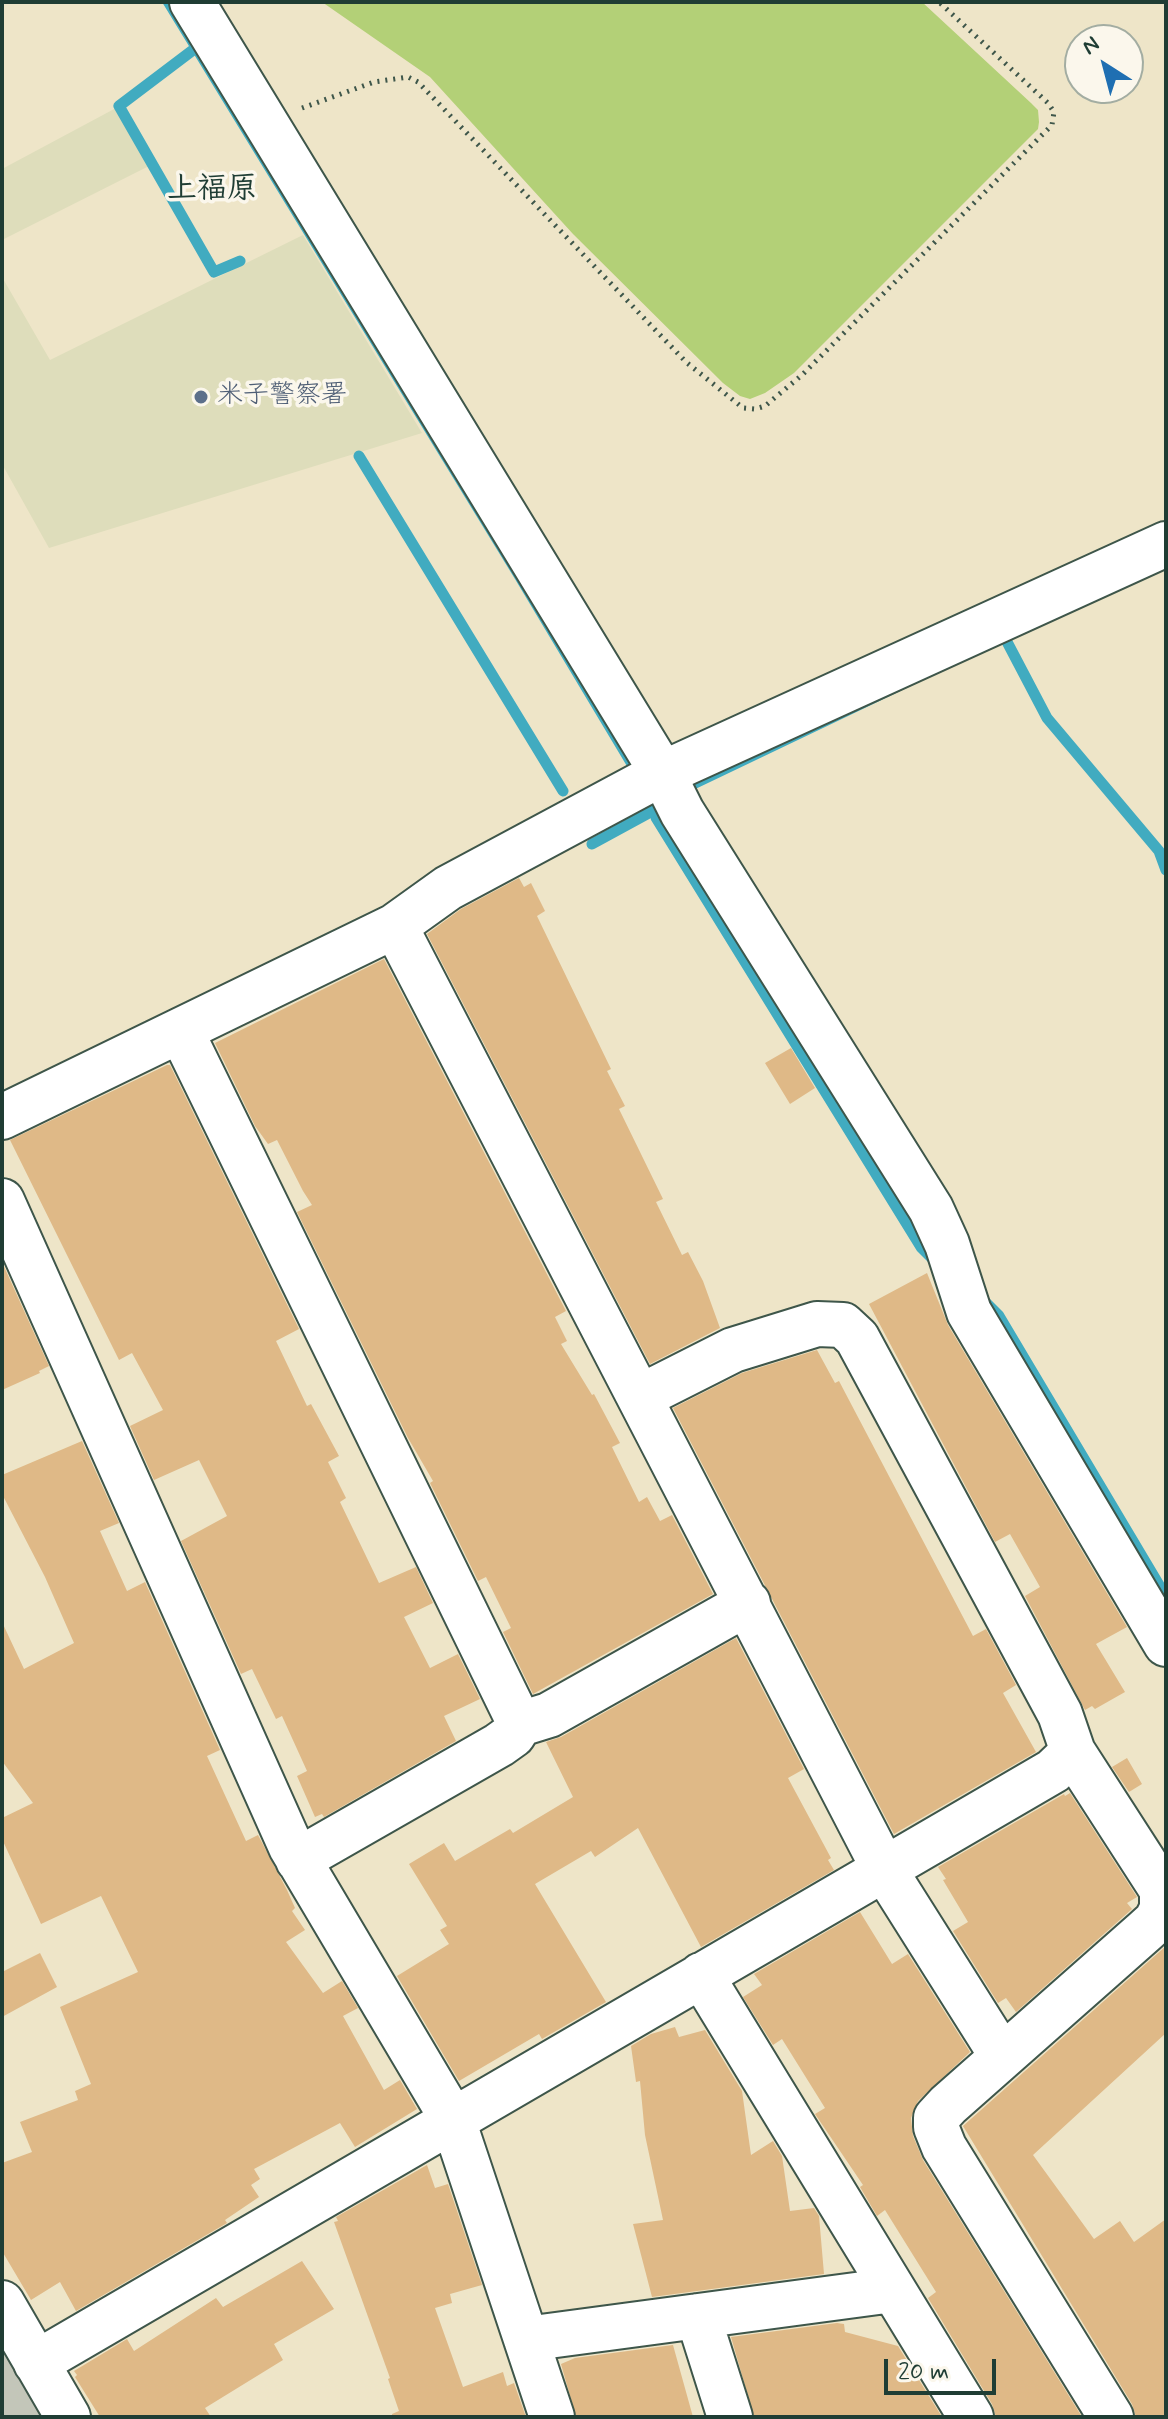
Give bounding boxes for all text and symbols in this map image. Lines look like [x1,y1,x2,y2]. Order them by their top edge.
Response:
north arrow [1064,24,1144,104]
text: N [1077,31,1105,62]
district label: 上福原 [167,173,257,209]
place label: 米子警察署 [217,381,347,413]
marker: 米子警察署 [192,388,210,406]
scale bar [888,2343,1000,2393]
text: 20 m [898,2357,949,2388]

